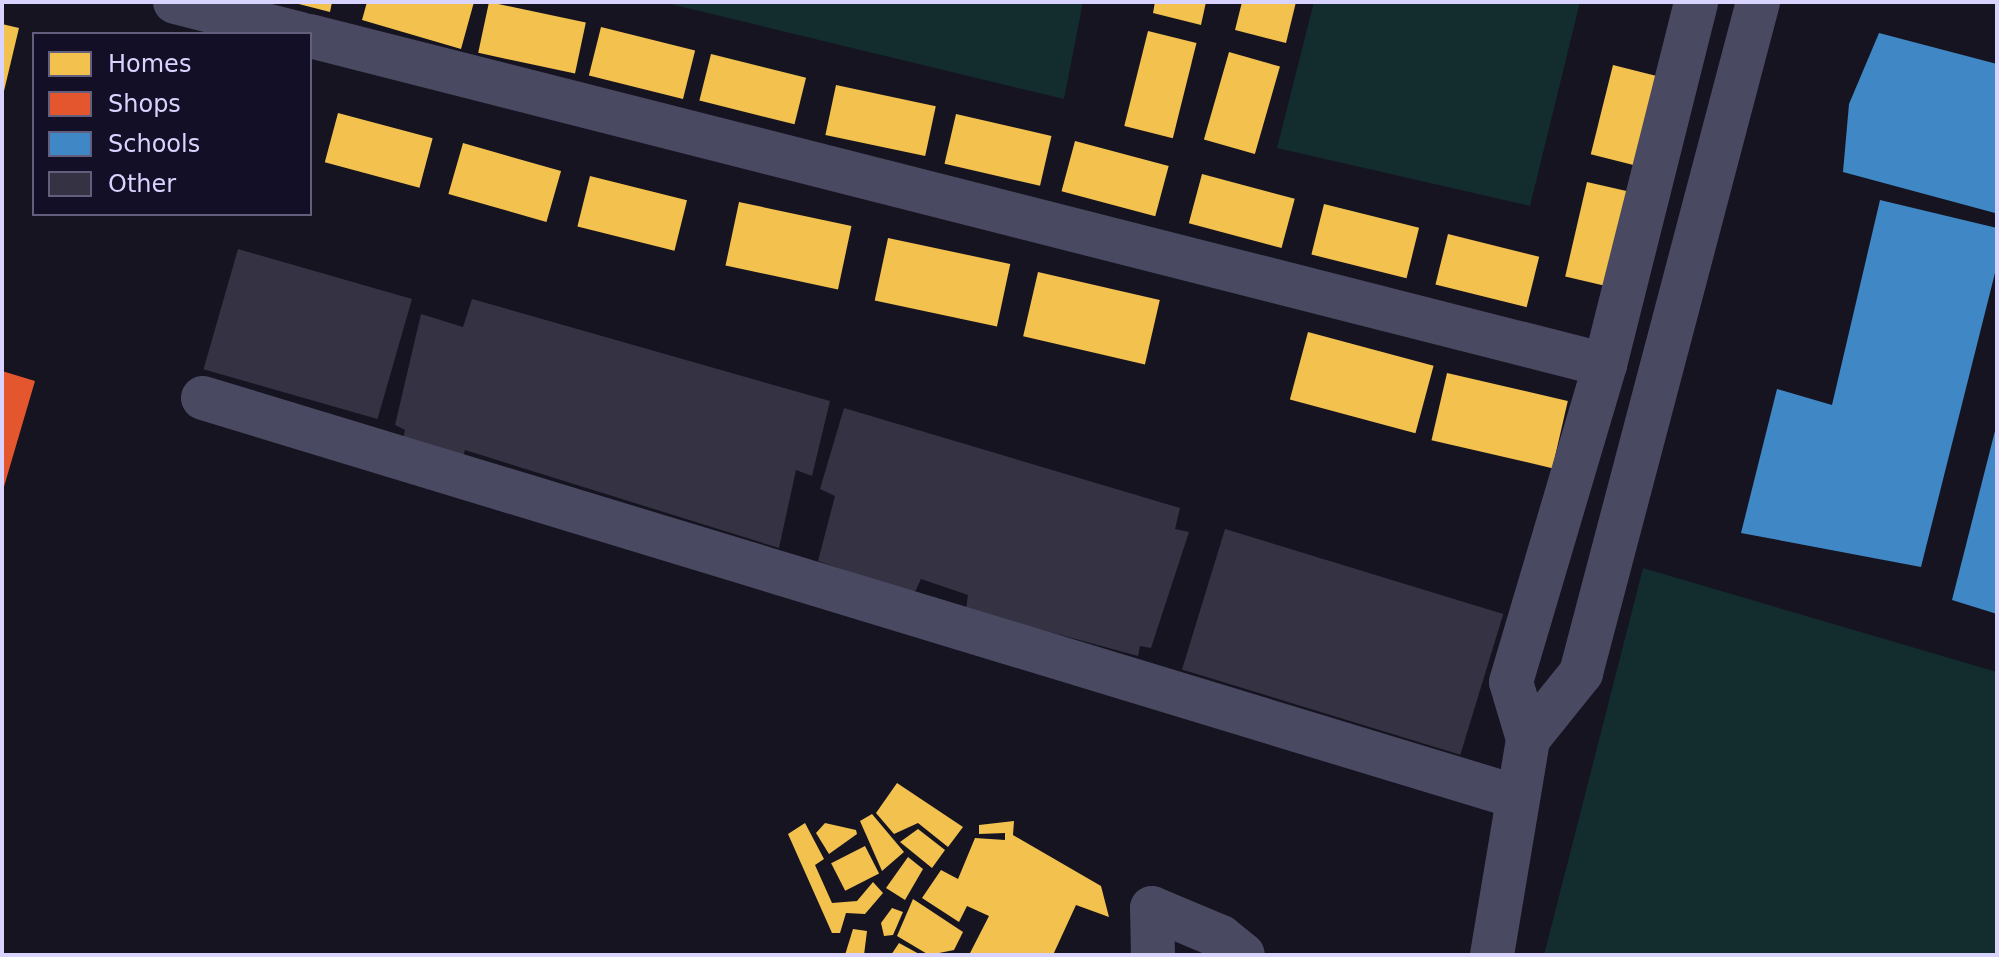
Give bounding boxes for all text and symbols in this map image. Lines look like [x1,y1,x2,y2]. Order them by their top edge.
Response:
legend [32,32,312,216]
text: Homes [108,50,191,78]
text: Shops [108,90,181,118]
text: Schools [108,130,200,158]
text: Other [108,170,176,198]

